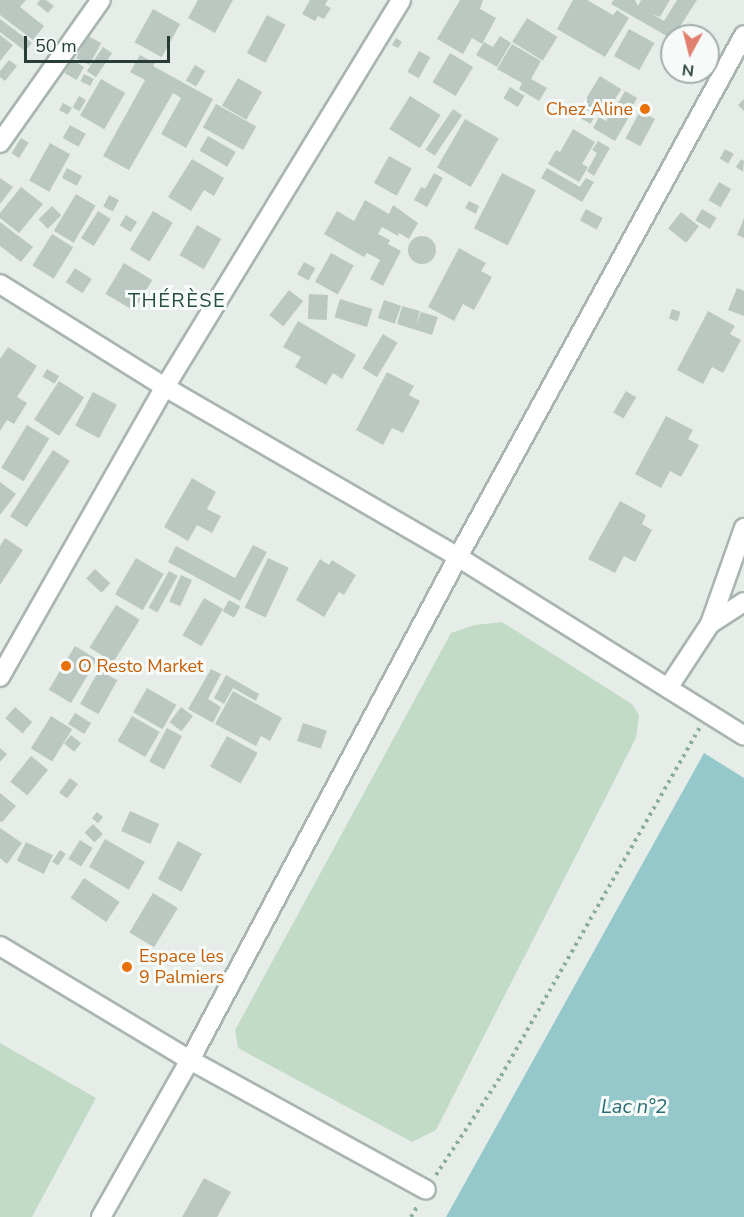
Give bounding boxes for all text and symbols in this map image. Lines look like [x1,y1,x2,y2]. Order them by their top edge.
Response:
scale bar [27,24,172,62]
north arrow [660,24,720,84]
text: 50 m [35,34,77,58]
text: N [681,58,695,82]
place label: Chez Aline [546,98,633,120]
marker: Chez Aline [638,102,652,116]
district label: THÉRÈSE [128,288,226,312]
place label: O Resto Market [78,655,203,677]
marker: O Resto Market [59,659,73,673]
place label: Espace les 9 Palmiers [139,946,224,988]
marker: Espace les 9 Palmiers [120,960,134,974]
water label: Lac n°2 [601,1094,667,1118]

